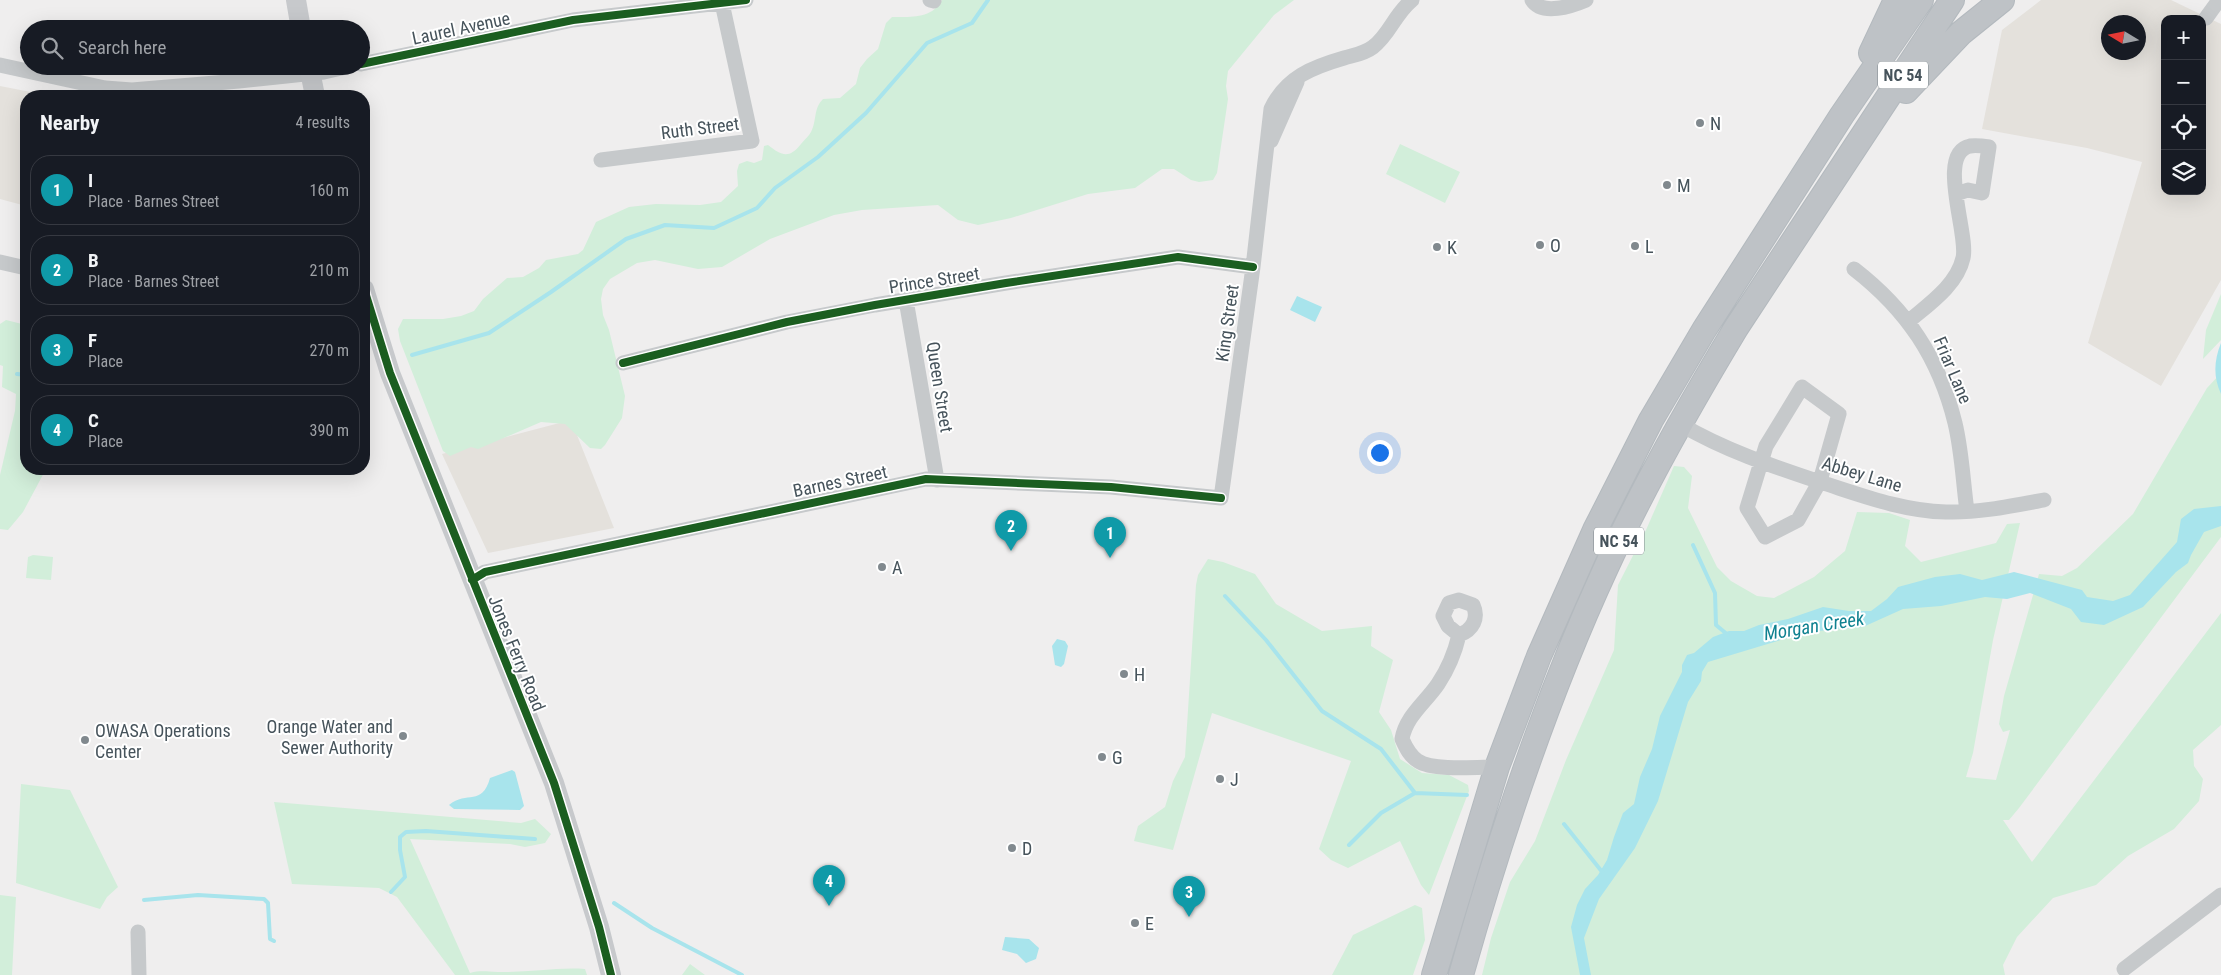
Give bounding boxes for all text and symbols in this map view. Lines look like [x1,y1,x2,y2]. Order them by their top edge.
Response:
street label: Laurel Avenue [410,7,512,49]
north arrow [2101,15,2146,60]
map controls [2161,15,2206,195]
button: + [2161,15,2206,60]
search box [20,20,370,75]
icon: search [38,34,66,62]
text: Search here [78,36,166,59]
button: − [2161,60,2206,105]
road number: NC 54 [1878,62,1928,88]
button: locate [2161,105,2206,150]
text: Nearby [40,111,99,135]
text: 4 results [295,113,350,132]
street label: Ruth Street [660,113,740,143]
place label: N [1710,113,1721,134]
marker: N [1694,117,1706,129]
button: layers [2161,150,2206,195]
text: I [88,169,93,192]
place label: M [1677,175,1691,196]
marker: M [1661,179,1673,191]
text: 1 [53,181,61,200]
text: 160 m [310,181,349,200]
text: Place · Barnes Street [88,192,219,211]
place label: O [1550,235,1561,256]
place label: L [1645,236,1654,257]
place label: K [1447,237,1457,258]
marker: O [1534,239,1546,251]
marker: L [1629,240,1641,252]
marker: K [1431,241,1443,253]
text: B [88,249,99,272]
text: 2 [53,261,61,280]
text: 210 m [310,261,349,280]
street label: Prince Street [887,262,981,298]
text: Place · Barnes Street [88,272,219,291]
street label: King Street [1211,283,1243,363]
text: F [88,329,97,352]
street label: Friar Lane [1930,333,1976,407]
street label: Queen Street [922,340,958,434]
text: 3 [53,341,61,360]
text: 270 m [310,341,349,360]
text: Place [88,352,123,371]
text: C [88,409,99,432]
text: 4 [53,421,61,440]
text: 390 m [310,421,349,440]
text: Place [88,432,123,451]
your location [1367,440,1393,466]
street label: Abbey Lane [1820,452,1904,496]
street label: Barnes Street [791,461,889,501]
pin: 2 [995,510,1027,551]
pin: 1 [1094,517,1126,558]
road number: NC 54 [1594,528,1644,554]
place label: A [892,557,903,578]
marker: A [876,561,888,573]
street label: Jones Ferry Road [484,592,550,714]
water label: Morgan Creek [1762,607,1866,645]
place label: H [1134,664,1145,685]
marker: H [1118,668,1130,680]
place label: Orange Water and Sewer Authority [267,716,394,758]
place label: OWASA Operations Center [95,720,231,762]
marker: Orange Water and Sewer Authority [397,730,409,742]
marker: OWASA Operations Center [79,734,91,746]
place label: G [1112,747,1123,768]
marker: G [1096,751,1108,763]
place label: J [1230,769,1239,790]
marker: J [1214,773,1226,785]
place label: D [1022,838,1032,859]
marker: D [1006,842,1018,854]
pin: 4 [813,865,845,906]
pin: 3 [1173,876,1205,917]
place label: E [1145,913,1154,934]
marker: E [1129,917,1141,929]

